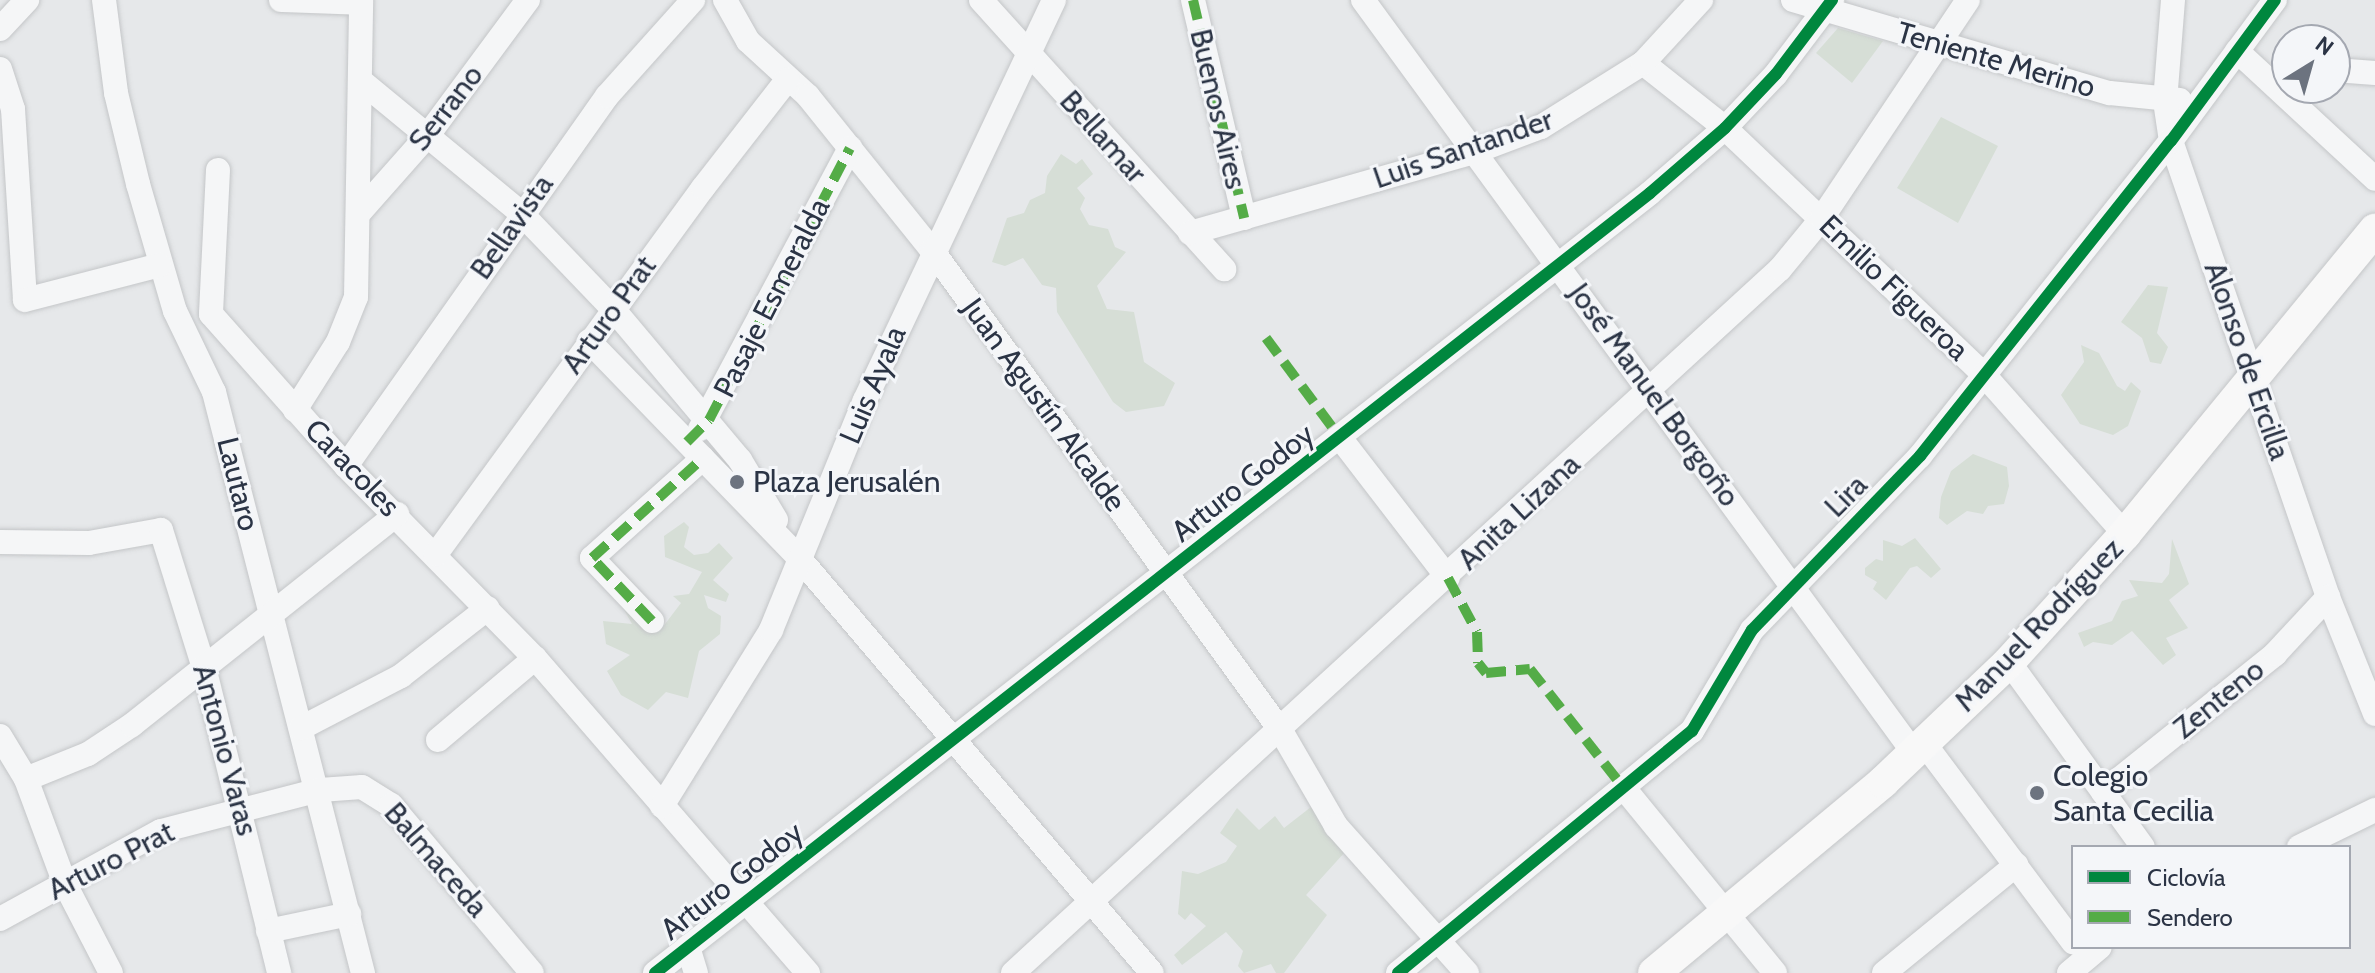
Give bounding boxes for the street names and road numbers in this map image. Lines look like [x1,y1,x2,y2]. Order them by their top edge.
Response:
street label: Teniente Merino [1893,15,2099,105]
street label: Buenos Aires [1182,26,1254,192]
street label: Serrano [401,58,491,158]
street label: Bellamar [1052,83,1154,191]
street label: Luis Santander [1369,101,1557,197]
street label: Bellavista [463,168,561,286]
street label: Pasaje Esmeralda [706,192,838,404]
street label: Emilio Figueroa [1812,208,1976,368]
street label: Arturo Prat [554,249,664,381]
street label: Alonso de Ercilla [2196,257,2298,465]
street label: José Manuel Borgoño [1561,276,1747,514]
street label: Juan Agustín Alcalde [955,292,1133,518]
street label: Luis Ayala [832,321,914,449]
street label: Caracoles [297,412,407,524]
street label: Arturo Godoy [1165,416,1321,550]
street label: Lautaro [209,433,267,535]
street label: Anita Lizana [1450,446,1588,578]
street label: Lira [1817,467,1875,525]
street label: Manuel Rodríguez [1947,531,2131,719]
street label: Zenteno [2166,652,2272,746]
street label: Antonio Varas [185,661,265,839]
street label: Balmaceda [377,795,495,925]
street label: Arturo Prat [42,814,180,908]
street label: Arturo Godoy [654,814,810,948]

